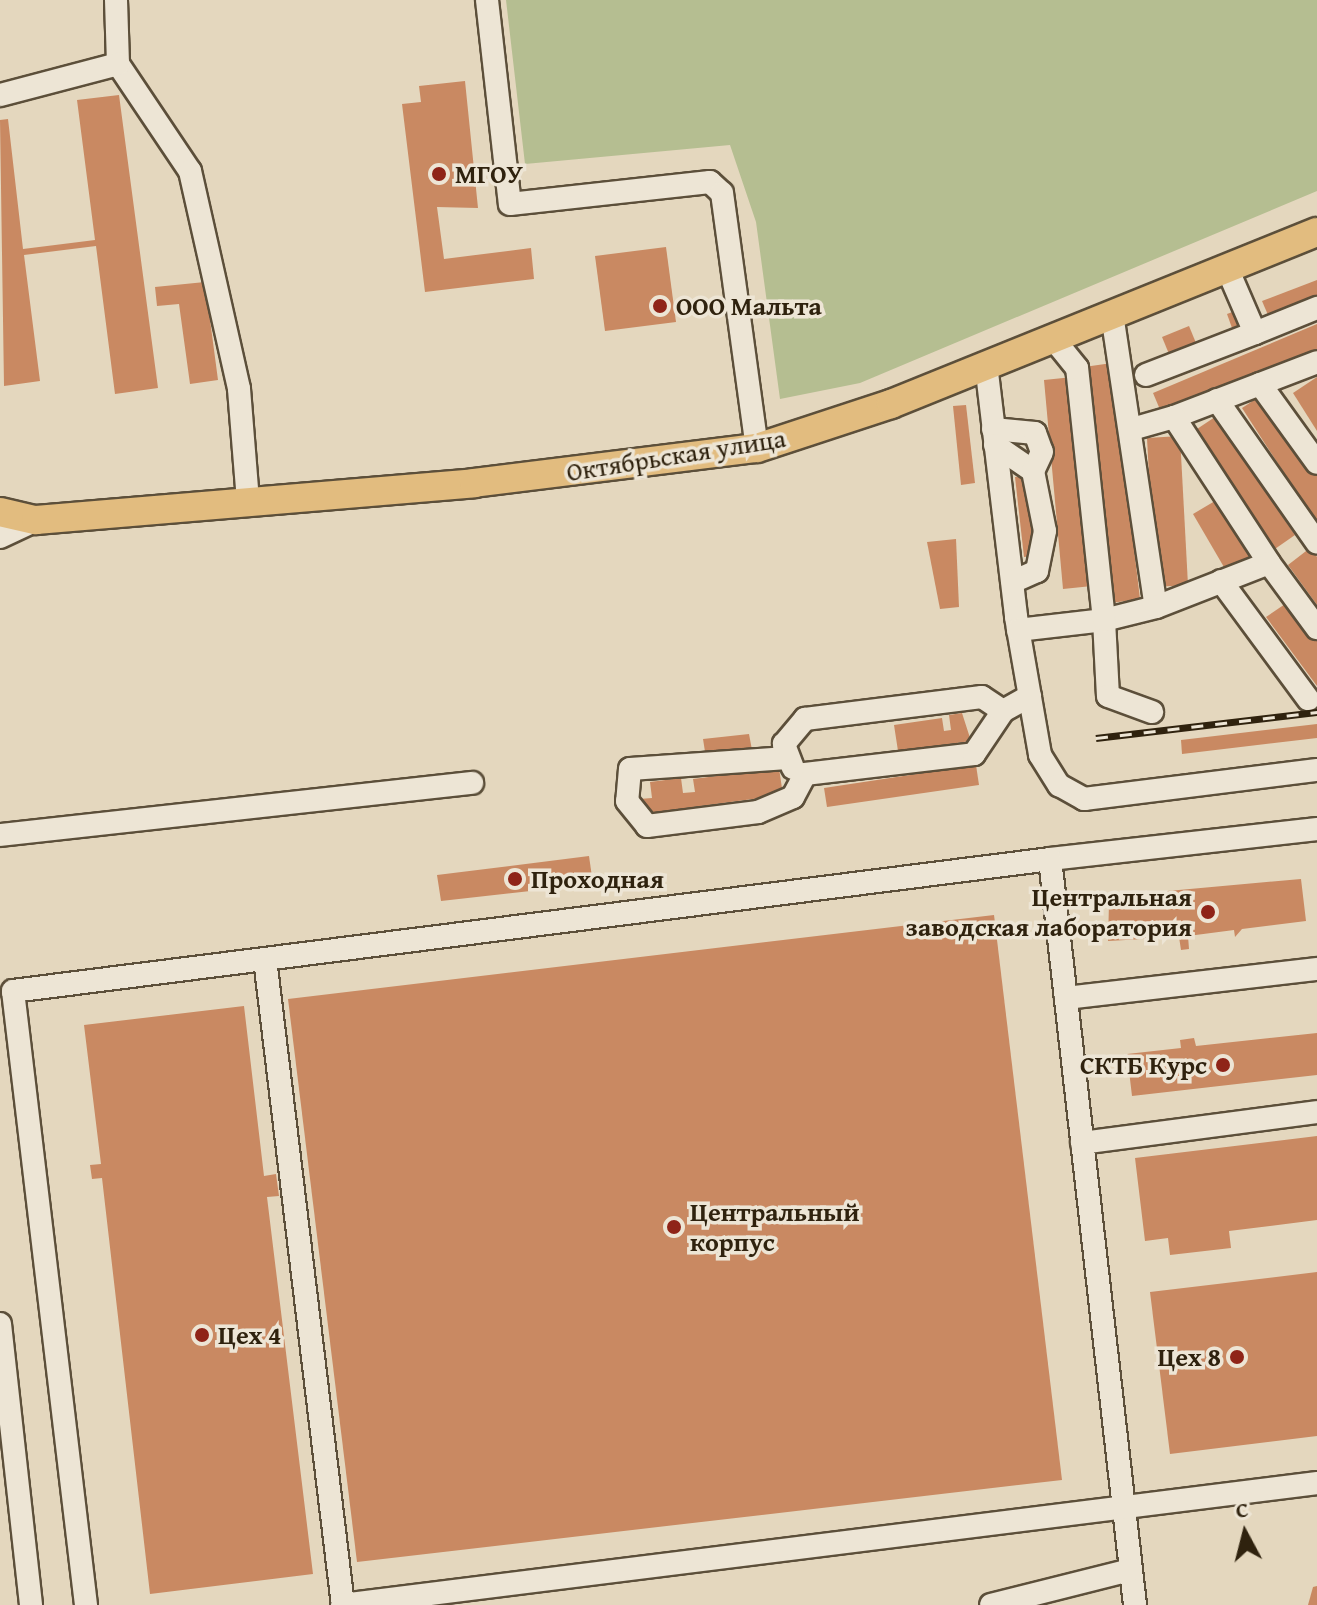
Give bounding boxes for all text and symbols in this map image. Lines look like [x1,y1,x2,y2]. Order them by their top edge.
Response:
place label: МГОУ [455,158,523,190]
marker: МГОУ [430,165,448,183]
place label: ООО Мальта [676,290,822,322]
marker: ООО Мальта [651,297,669,315]
street label: Октябрьская улица [564,422,788,488]
place label: Проходная [531,863,664,895]
marker: Проходная [506,870,524,888]
place label: Центральная заводская лаборатория [906,881,1192,942]
marker: Центральная заводская лаборатория [1199,903,1217,921]
place label: СКТБ Курс [1080,1049,1207,1081]
marker: СКТБ Курс [1214,1056,1232,1074]
place label: Центральный корпус [690,1196,860,1258]
marker: Центральный корпус [665,1218,683,1236]
place label: Цех 4 [218,1319,282,1351]
marker: Цех 4 [193,1326,211,1344]
place label: Цех 8 [1157,1341,1221,1373]
marker: Цех 8 [1228,1348,1246,1366]
north arrow [1205,1493,1285,1573]
text: С [1234,1493,1250,1526]

